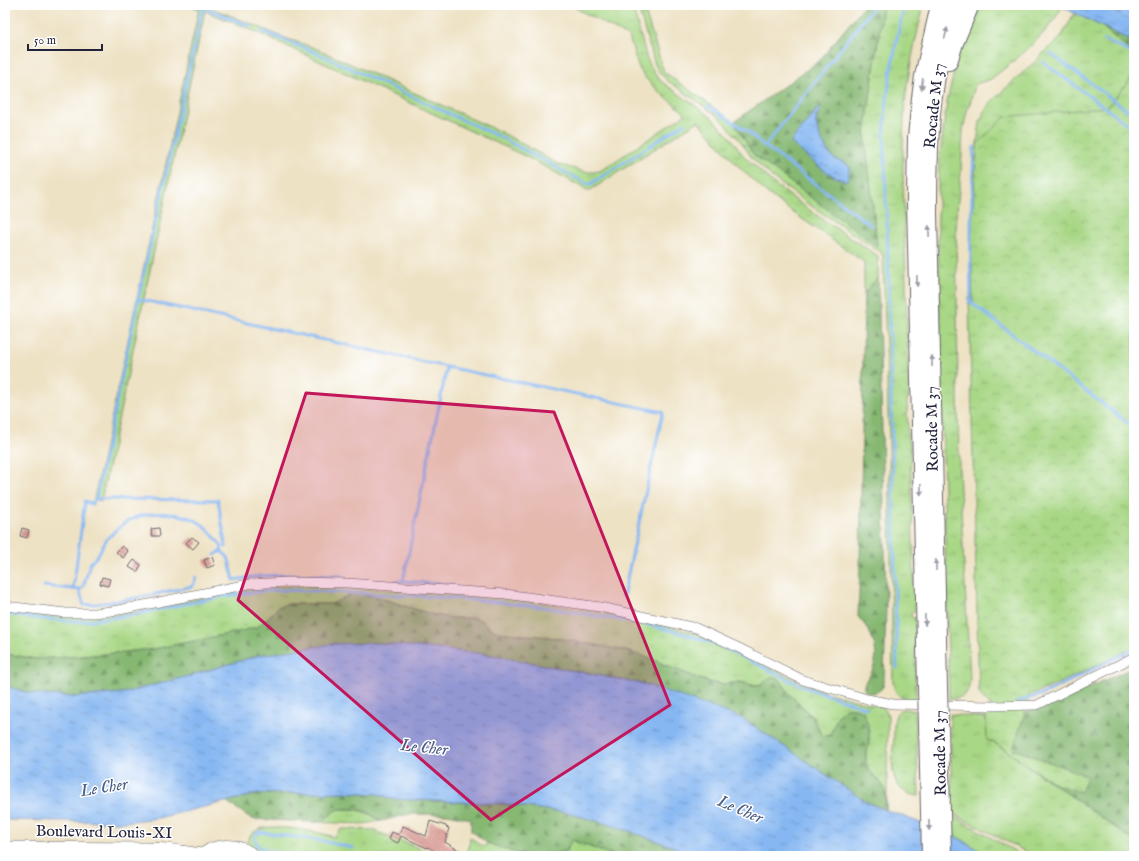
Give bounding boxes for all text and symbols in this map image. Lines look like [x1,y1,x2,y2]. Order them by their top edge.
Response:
scale bar [28,26,102,52]
one-way arrow [943,27,949,39]
text: 50 m [34,33,56,48]
street label: Rocade M 37 [921,62,949,150]
one-way arrow [919,78,925,90]
one-way arrow [926,224,932,237]
one-way arrow [914,275,920,288]
one-way arrow [929,354,935,367]
street label: Rocade M 37 [922,386,944,472]
one-way arrow [918,484,925,496]
one-way arrow [933,559,940,571]
one-way arrow [921,614,928,626]
street label: Rocade M 37 [930,710,952,796]
water label: Le Cher [398,735,450,761]
water label: Le Cher [78,774,130,802]
water label: Le Cher [713,791,767,829]
one-way arrow [926,819,932,832]
street label: Boulevard Louis-XI [36,822,173,844]

